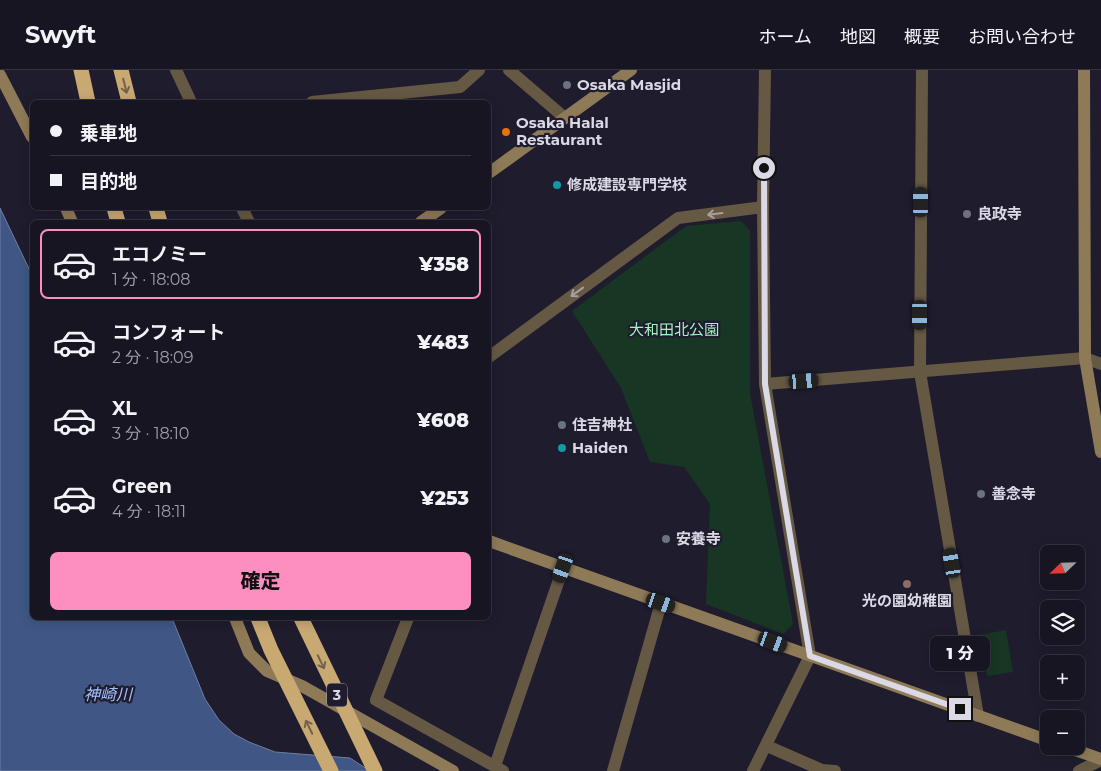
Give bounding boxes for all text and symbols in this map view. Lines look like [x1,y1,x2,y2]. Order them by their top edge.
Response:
text: Swyft [25,20,96,49]
text: ホーム [759,26,812,48]
text: 地図 [840,26,876,48]
text: 概要 [904,26,940,48]
text: お問い合わせ [968,26,1076,48]
place label: Osaka Masjid [577,75,681,94]
one-way arrow [121,78,130,94]
marker: Osaka Masjid [561,79,573,91]
place label: Osaka Halal Restaurant [516,113,609,149]
text: 乗車地 [80,122,137,145]
marker: Osaka Halal Restaurant [500,126,512,138]
route start [753,157,775,179]
text: 目的地 [80,170,137,193]
place label: 修成建設専門学校 [567,175,687,194]
marker: 修成建設専門学校 [551,179,563,191]
car [913,187,928,217]
place label: 良政寺 [977,204,1022,223]
marker: 良政寺 [961,208,973,220]
one-way arrow [707,209,723,219]
icon: car [52,242,97,287]
text: エコノミー [112,243,207,266]
text: ¥358 [419,253,469,276]
text: 1 分 · 18:08 [112,270,191,289]
one-way arrow [571,287,584,298]
car [912,300,927,330]
icon: car [52,320,97,365]
park label: 大和田北公園 [629,320,719,339]
text: コンフォート [112,321,225,344]
text: ¥483 [417,331,469,354]
text: 2 分 · 18:09 [112,348,193,367]
car [788,372,819,390]
text: XL [112,397,137,420]
icon: car [52,398,97,443]
text: ¥608 [417,409,469,432]
place label: 住吉神社 [572,415,632,434]
marker: 住吉神社 [556,419,568,431]
text: 3 分 · 18:10 [112,424,189,443]
place label: Haiden [572,438,628,457]
marker: Haiden [556,442,568,454]
text: Green [112,475,172,498]
icon: car [52,476,97,521]
place label: 善念寺 [991,484,1036,503]
text: ¥253 [420,487,469,510]
marker: 善念寺 [975,488,987,500]
text: 4 分 · 18:11 [112,502,186,521]
place label: 安養寺 [676,529,721,548]
marker: 安養寺 [660,533,672,545]
north arrow [1040,545,1085,590]
map controls [1040,545,1085,755]
car [942,547,961,579]
car [551,551,574,585]
button: 確定 [50,552,471,610]
marker: 光の園幼稚園 [901,578,913,590]
car [644,591,677,615]
place label: 光の園幼稚園 [862,591,952,610]
button: layers [1040,600,1085,645]
car [756,630,789,654]
callout: 1 分 [930,636,990,672]
text: 1 分 [946,644,974,663]
one-way arrow [317,654,326,669]
button: + [1040,655,1085,700]
road number: 3 [327,684,347,706]
water label: 神崎川 [84,685,134,704]
route end [949,698,971,720]
button: − [1040,710,1085,755]
one-way arrow [304,720,313,735]

